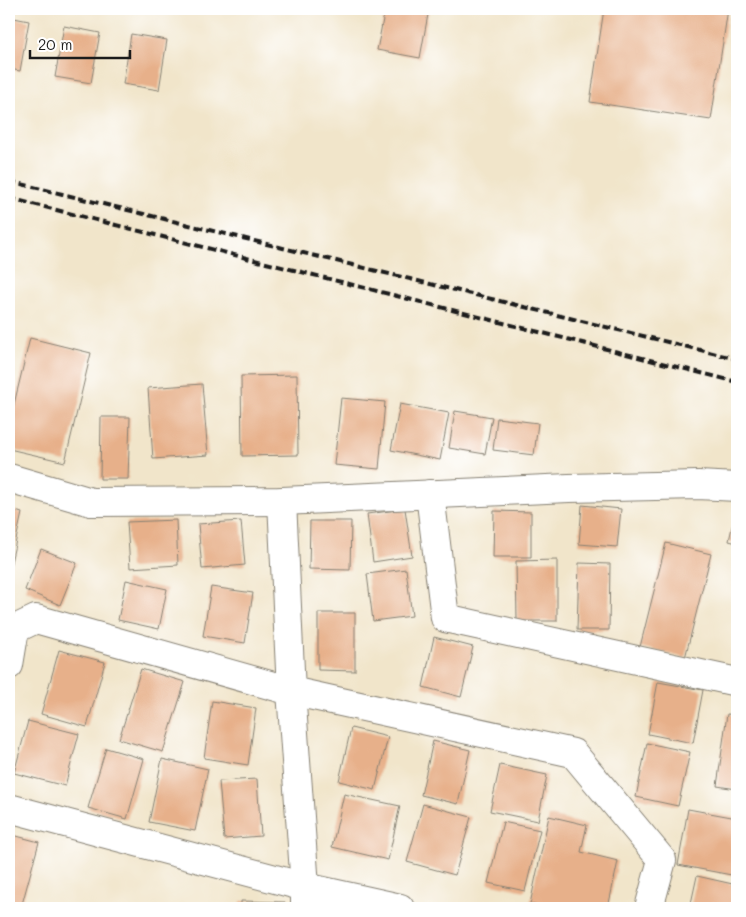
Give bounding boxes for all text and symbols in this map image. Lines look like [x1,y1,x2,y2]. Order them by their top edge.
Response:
scale bar [30,28,130,60]
text: 20 m [38,34,72,54]

